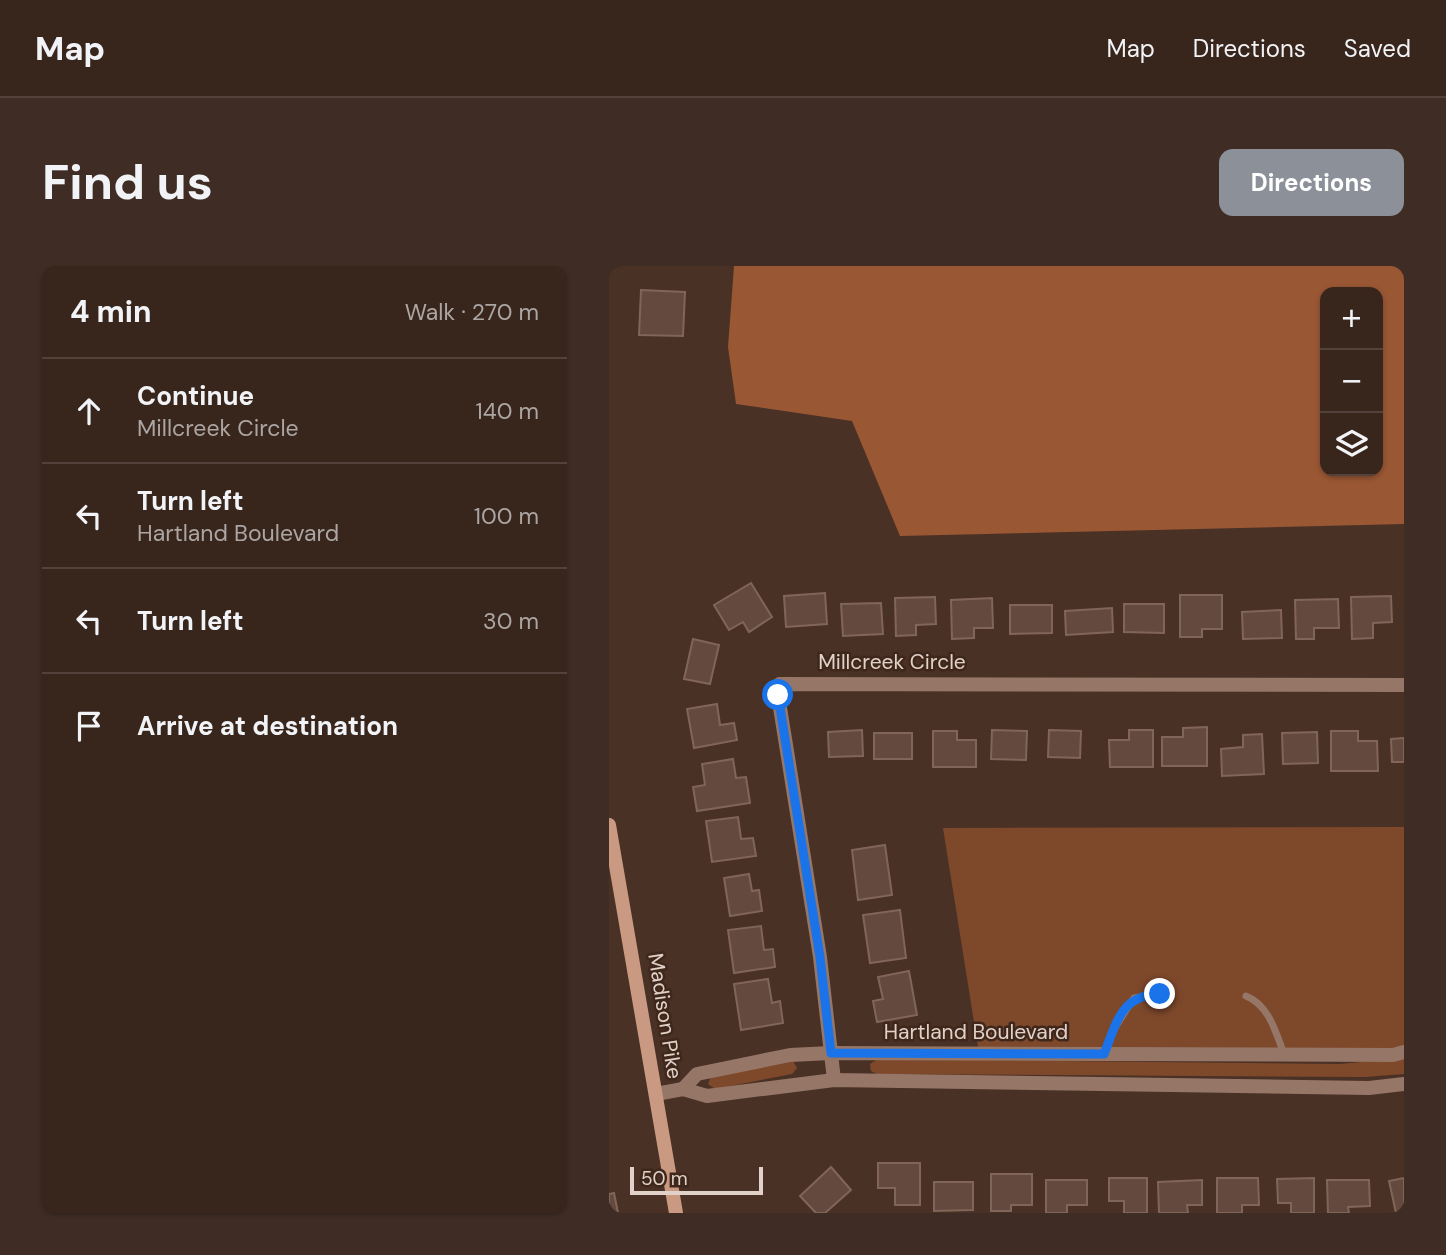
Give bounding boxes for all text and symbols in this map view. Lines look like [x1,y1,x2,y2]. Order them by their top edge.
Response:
text: Map [35,27,105,70]
text: Map [1107,33,1155,64]
text: Directions [1193,33,1306,64]
text: Saved [1344,33,1411,64]
button: Directions [1219,149,1404,216]
text: Find us [42,150,213,214]
map controls [1320,287,1383,476]
button: + [1320,287,1383,350]
text: 4 min [70,292,152,331]
text: Walk · 270 m [405,297,539,327]
button: − [1320,350,1383,413]
text: Continue [137,379,254,413]
icon: ahead [70,392,108,430]
text: 140 m [476,396,539,426]
text: Millcreek Circle [137,413,299,443]
button: layers [1320,413,1383,476]
text: Turn left [137,484,244,518]
icon: left [70,497,108,535]
text: 100 m [474,501,539,531]
text: Hartland Boulevard [137,518,339,548]
icon: left [70,602,108,640]
text: Turn left [137,604,244,638]
text: 30 m [483,606,539,636]
street label: Millcreek Circle [818,648,966,676]
route start [762,679,793,710]
icon: arrive [70,707,108,745]
text: Arrive at destination [137,709,398,743]
street label: Madison Pike [641,951,689,1081]
route end [1144,978,1175,1009]
street label: Hartland Boulevard [884,1018,1068,1046]
scale bar [630,1164,763,1196]
text: 50 m [641,1166,688,1191]

